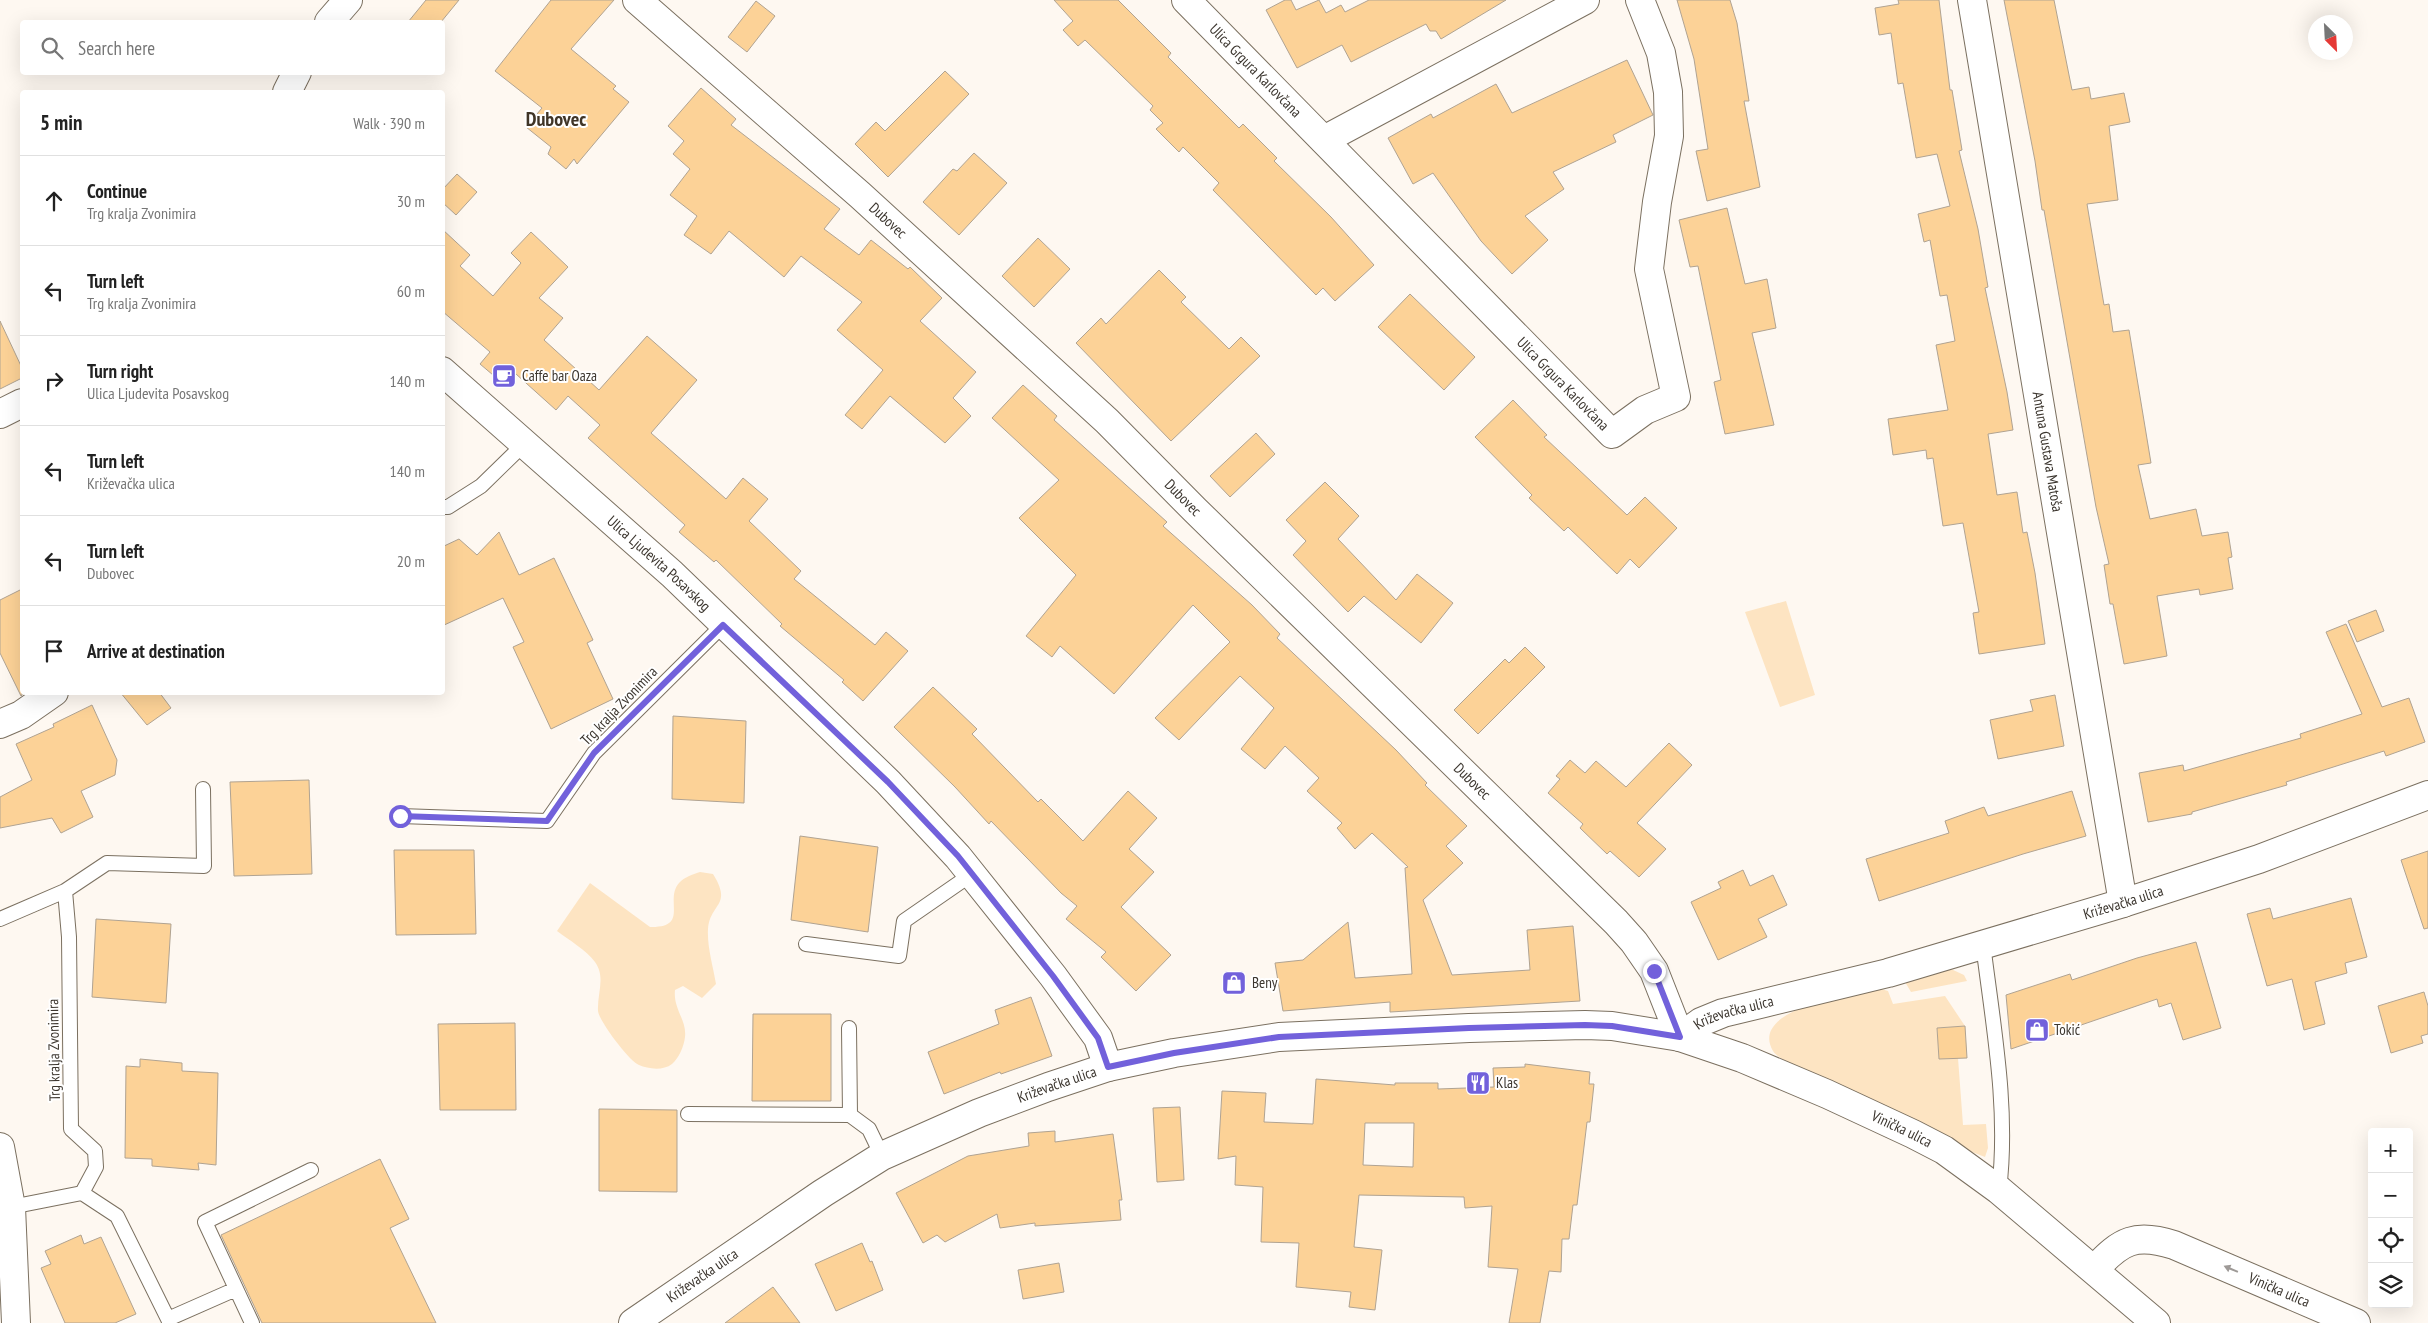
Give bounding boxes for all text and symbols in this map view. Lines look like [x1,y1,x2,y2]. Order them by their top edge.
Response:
north arrow [2308,15,2353,60]
street label: Ulica Grgura Karlovčana [1206,19,1306,121]
search box [20,20,445,75]
icon: search [38,34,66,62]
text: Search here [78,36,155,60]
district label: Dubovec [526,106,586,132]
text: 5 min [40,109,82,136]
text: Walk · 390 m [353,113,425,133]
text: Continue [87,179,147,203]
icon: ahead [40,187,68,215]
text: 30 m [397,191,425,211]
street label: Dubovec [865,198,912,243]
text: Trg kralja Zvonimira [87,203,196,223]
text: Turn left [87,269,144,293]
icon: left [40,277,68,305]
text: 60 m [397,281,425,301]
text: Trg kralja Zvonimira [87,293,196,313]
street label: Ulica Grgura Karlovčana [1513,333,1613,434]
text: Turn right [87,359,153,383]
cafe icon: Caffe bar Oaza [491,363,517,389]
place label: Caffe bar Oaza [522,366,597,385]
icon: right [40,367,68,395]
text: 140 m [390,371,425,391]
text: Ulica Ljudevita Posavskog [87,383,229,403]
street label: Antuna Gustava Matoša [2029,390,2067,513]
text: Turn left [87,449,144,473]
icon: left [40,457,68,485]
text: 140 m [390,461,425,481]
text: Križevačka ulica [87,473,175,493]
street label: Dubovec [1161,475,1206,520]
street label: Ulica Ljudevita Posavskog [603,511,715,615]
text: Turn left [87,539,144,563]
icon: left [40,547,68,575]
text: 20 m [397,551,425,571]
text: Dubovec [87,563,134,583]
icon: arrive [40,637,68,665]
text: Arrive at destination [87,639,225,663]
street label: Trg kralja Zvonimira [576,662,661,749]
street label: Dubovec [1450,759,1496,804]
route start [389,805,412,828]
street label: Križevačka ulica [2081,881,2165,923]
route end [1643,960,1666,983]
shop icon: Beny [1221,970,1247,996]
place label: Beny [1252,973,1278,992]
street label: Križevačka ulica [1689,991,1775,1033]
street label: Trg kralja Zvonimira [43,999,64,1101]
shop icon: Tokić [2024,1017,2050,1043]
place label: Tokić [2054,1020,2081,1039]
street label: Križevačka ulica [1015,1062,1099,1107]
restaurant icon: Klas [1465,1070,1491,1096]
place label: Klas [1496,1073,1518,1092]
street label: Vinička ulica [1868,1106,1935,1151]
map controls [2368,1128,2413,1308]
button: + [2368,1128,2413,1173]
button: − [2368,1173,2413,1218]
button: locate [2368,1218,2413,1263]
street label: Križevačka ulica [663,1244,741,1306]
button: layers [2368,1263,2413,1308]
one-way arrow [2224,1265,2238,1273]
street label: Vinička ulica [2245,1268,2313,1311]

